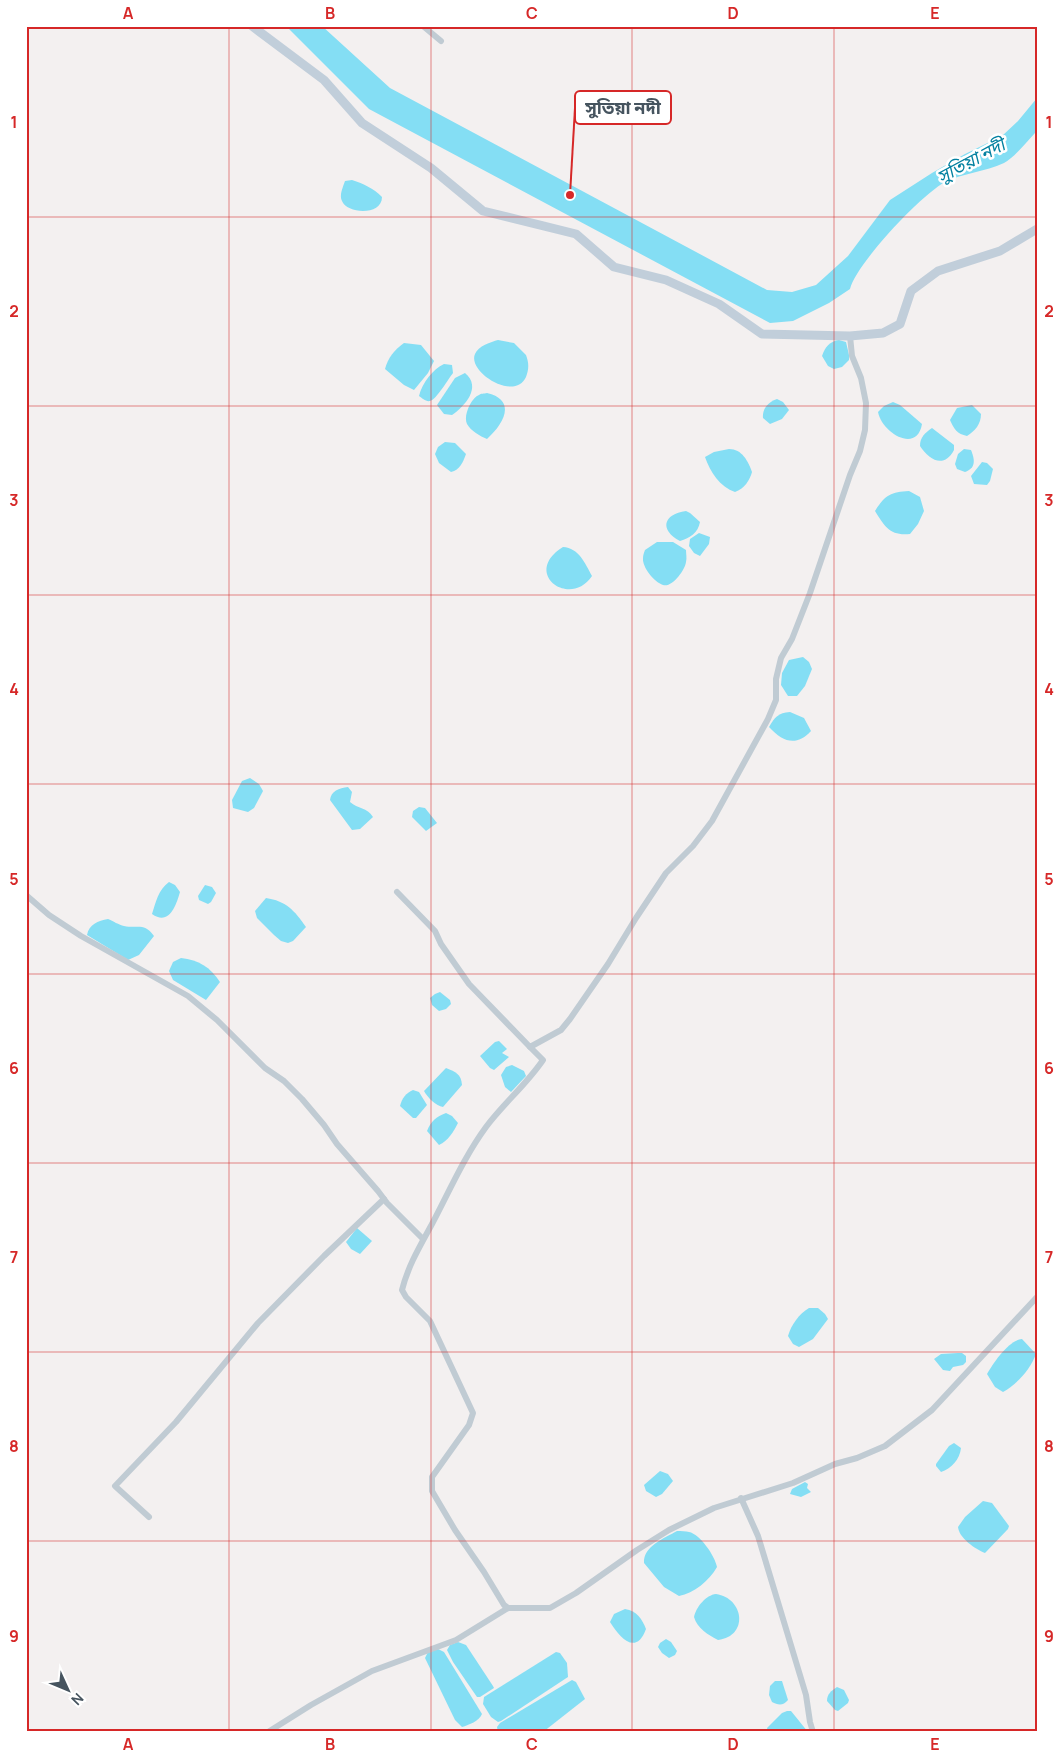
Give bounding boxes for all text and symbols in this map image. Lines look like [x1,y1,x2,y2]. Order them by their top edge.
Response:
text: A [123,2,134,24]
text: B [325,2,335,24]
text: C [526,2,538,24]
text: D [727,2,739,24]
text: E [930,2,940,24]
callout: সুতিয়া নদী [575,91,671,124]
text: সুতিয়া নদী [584,95,662,119]
text: 1 [10,111,18,133]
text: 1 [1045,111,1053,133]
water label: সুতিয়া নদী [932,131,1012,188]
text: 2 [9,300,19,322]
text: 2 [1044,300,1054,322]
text: 3 [9,489,19,511]
text: 3 [1044,489,1054,511]
text: 4 [9,678,19,700]
text: 4 [1044,678,1054,700]
text: 5 [9,868,19,890]
text: 5 [1044,868,1054,890]
text: 6 [9,1057,19,1079]
text: 6 [1044,1057,1054,1079]
text: 7 [10,1246,18,1268]
text: 7 [1045,1246,1053,1268]
text: 8 [9,1435,19,1457]
text: 8 [1044,1435,1054,1457]
text: 9 [9,1625,19,1647]
text: 9 [1044,1625,1054,1647]
north arrow [42,1666,92,1716]
text: N [67,1689,88,1710]
text: A [123,1733,134,1755]
text: B [325,1733,335,1755]
text: C [526,1733,538,1755]
text: D [727,1733,739,1755]
text: E [930,1733,940,1755]

